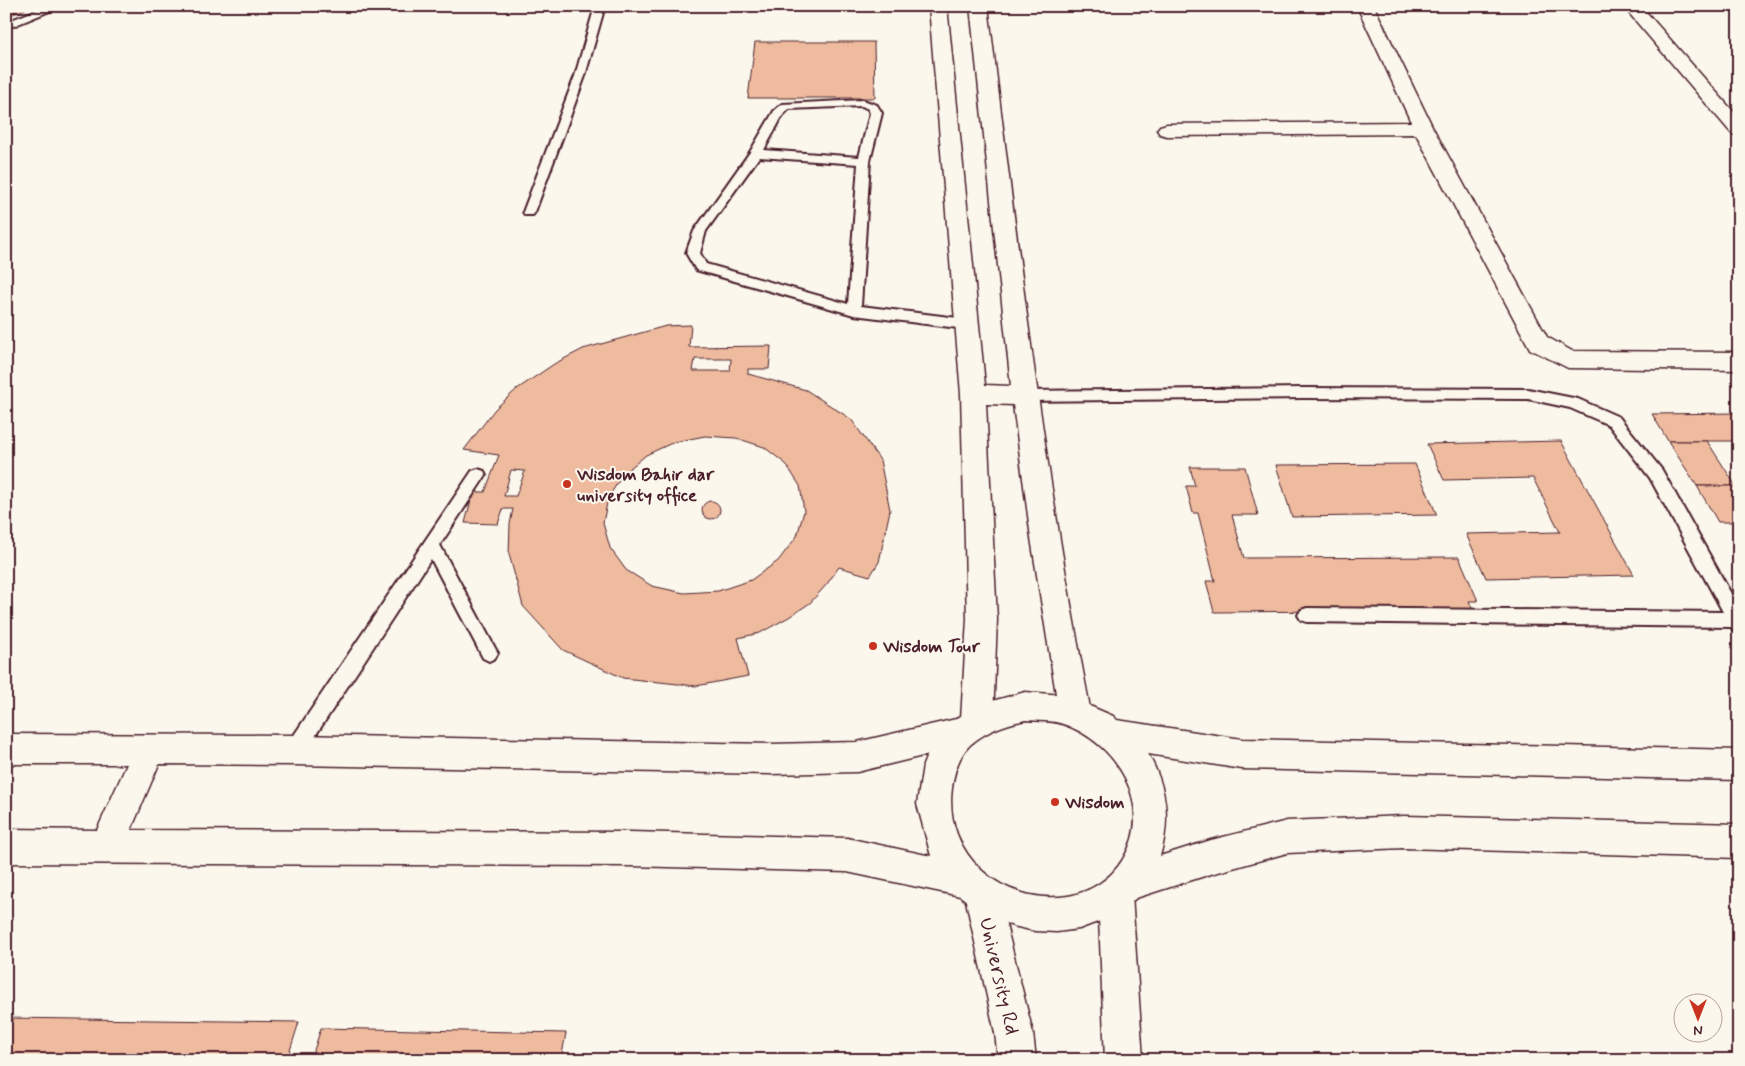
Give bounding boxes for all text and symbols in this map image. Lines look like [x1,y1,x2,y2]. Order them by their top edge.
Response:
place label: Wisdom Bahir dar university office [576,463,715,508]
marker: Wisdom Bahir dar university office [561,478,573,490]
place label: Wisdom Tour [882,635,980,659]
marker: Wisdom Tour [867,640,879,652]
place label: Wisdom [1064,791,1124,815]
marker: Wisdom [1049,796,1061,808]
street label: University Rd [972,915,1026,1038]
north arrow [1672,994,1722,1044]
text: N [1693,1021,1703,1039]

